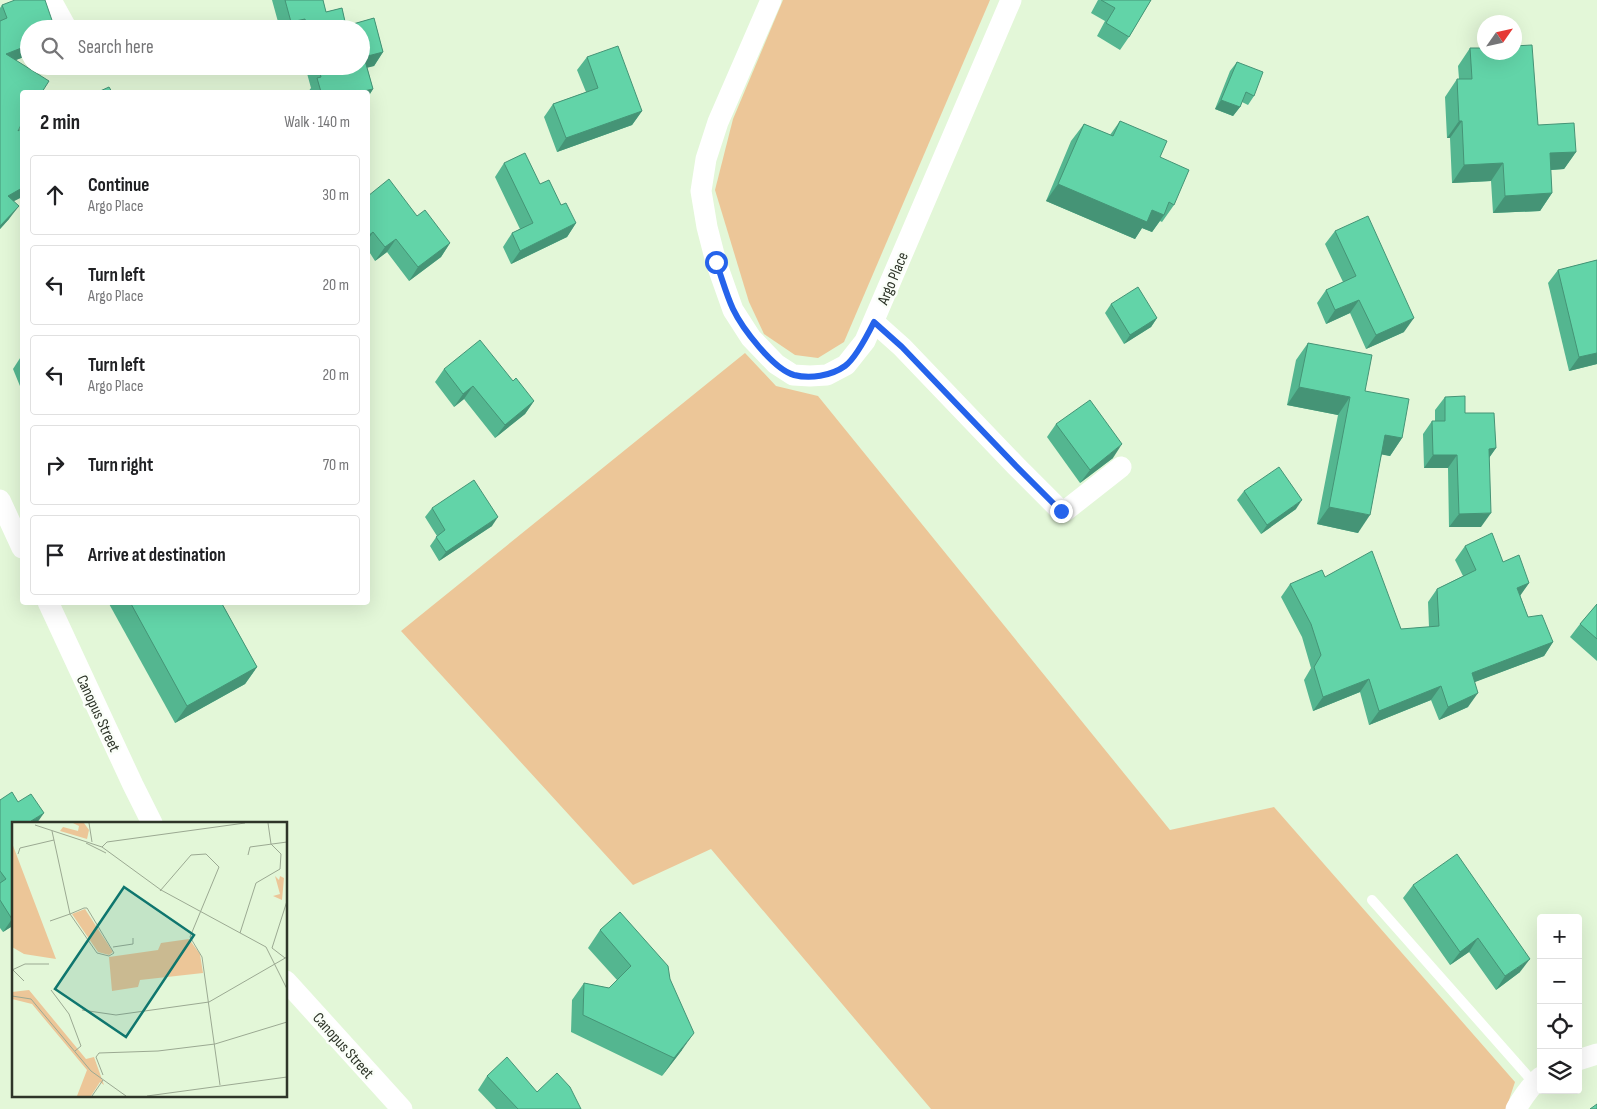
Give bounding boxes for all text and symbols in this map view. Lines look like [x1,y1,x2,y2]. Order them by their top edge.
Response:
north arrow [1477,15,1522,60]
search box [20,20,370,75]
icon: search [38,34,66,62]
text: Search here [78,36,154,59]
text: 2 min [40,110,80,135]
text: Walk · 140 m [284,113,350,132]
text: Continue [88,174,149,197]
icon: ahead [41,181,69,209]
text: 30 m [322,186,349,205]
text: Argo Place [88,197,143,216]
street label: Argo Place [873,249,913,309]
route start [705,251,728,274]
text: Turn left [88,264,145,287]
icon: left [41,271,69,299]
text: 20 m [322,276,349,295]
text: Argo Place [88,287,143,306]
text: Turn left [88,354,145,377]
icon: left [41,361,69,389]
text: 20 m [322,366,349,385]
text: Argo Place [88,377,143,396]
icon: right [41,451,69,479]
text: Turn right [88,454,153,477]
text: 70 m [323,456,349,475]
route end [1050,500,1073,523]
icon: arrive [41,541,69,569]
text: Arrive at destination [88,544,226,567]
street label: Canopus Street [72,672,124,755]
inset map [12,822,288,1096]
map controls [1537,914,1582,1094]
button: + [1537,914,1582,959]
button: − [1537,959,1582,1004]
button: locate [1537,1004,1582,1049]
street label: Canopus Street [308,1009,378,1083]
button: layers [1537,1049,1582,1094]

